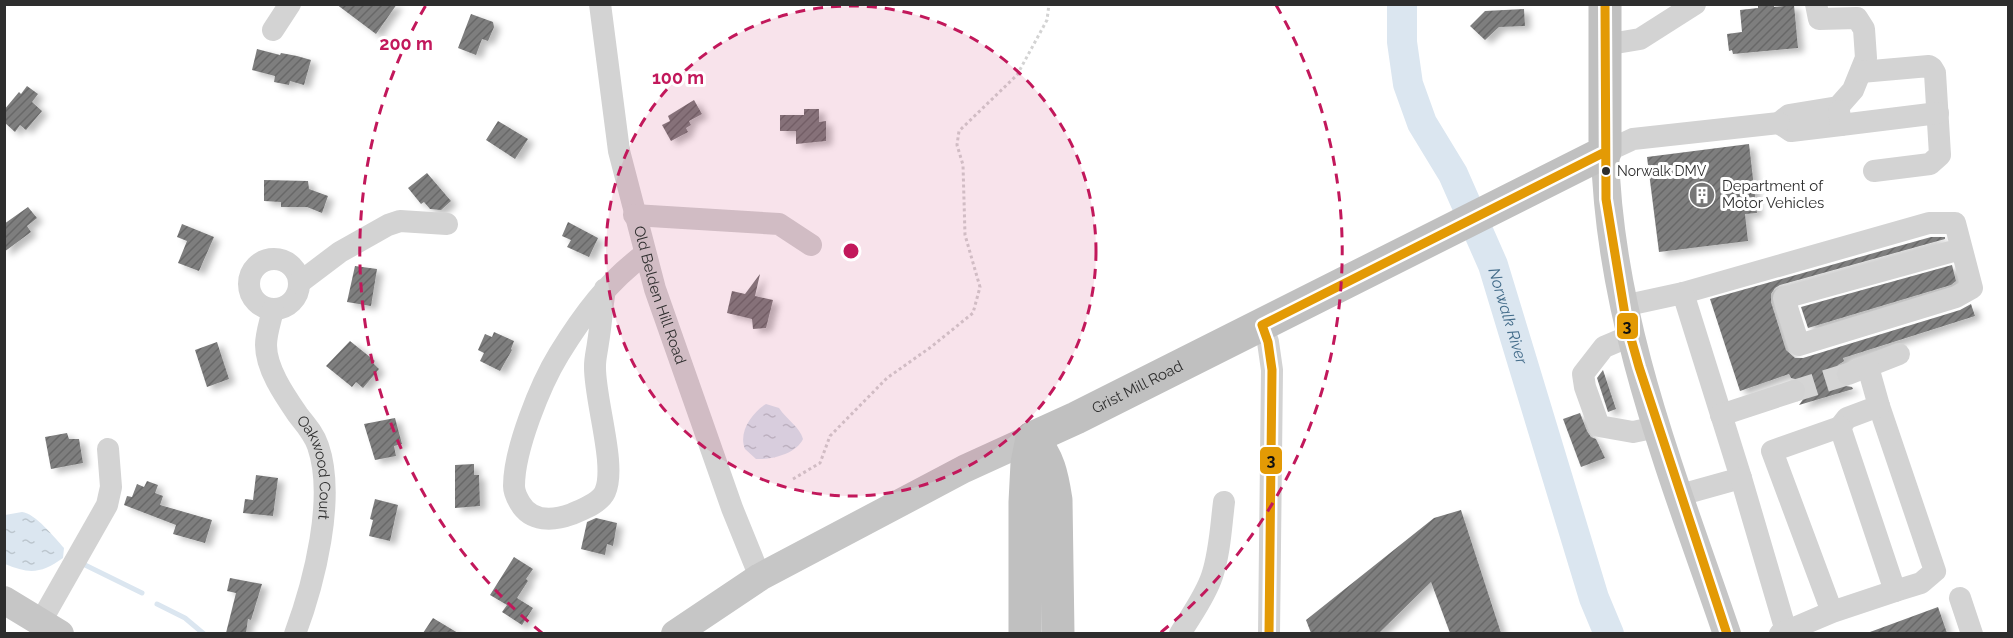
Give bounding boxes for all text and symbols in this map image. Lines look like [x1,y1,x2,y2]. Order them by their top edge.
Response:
text: 200 m [379,33,433,54]
text: 100 m [652,67,704,88]
place label: Norwalk DMV [1617,163,1707,179]
marker: Norwalk DMV [1600,165,1612,177]
place label: Department of Motor Vehicles [1722,177,1824,212]
building icon: Department of Motor Vehicles [1687,180,1717,210]
street label: Old Belden Hill Road [630,224,690,367]
centre of rings [841,241,861,261]
water label: Norwalk River [1485,265,1532,367]
line badge: 3 [1616,312,1639,340]
text: 3 [1623,317,1632,336]
street label: Grist Mill Road [1089,357,1186,418]
street label: Oakwood Court [293,412,334,521]
line badge: 3 [1259,446,1283,475]
text: 3 [1267,451,1276,470]

